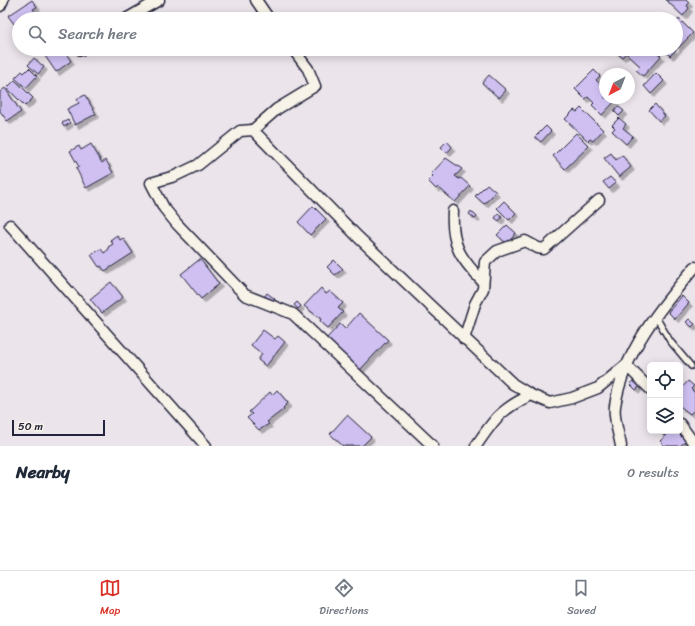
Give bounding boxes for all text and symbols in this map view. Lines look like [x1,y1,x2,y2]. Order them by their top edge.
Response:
search box [12,12,683,56]
text: Search here [58,21,137,47]
icon: search [26,23,48,45]
north arrow [599,68,635,104]
map controls [647,362,683,434]
button: locate [647,362,683,398]
button: layers [647,398,683,434]
text: 50 m [18,417,43,436]
scale bar [12,418,105,437]
text: Nearby [16,457,70,487]
text: 0 results [627,461,679,484]
tab: Map [99,577,121,620]
tab: Directions [319,577,369,620]
tab: Saved [567,577,596,620]

